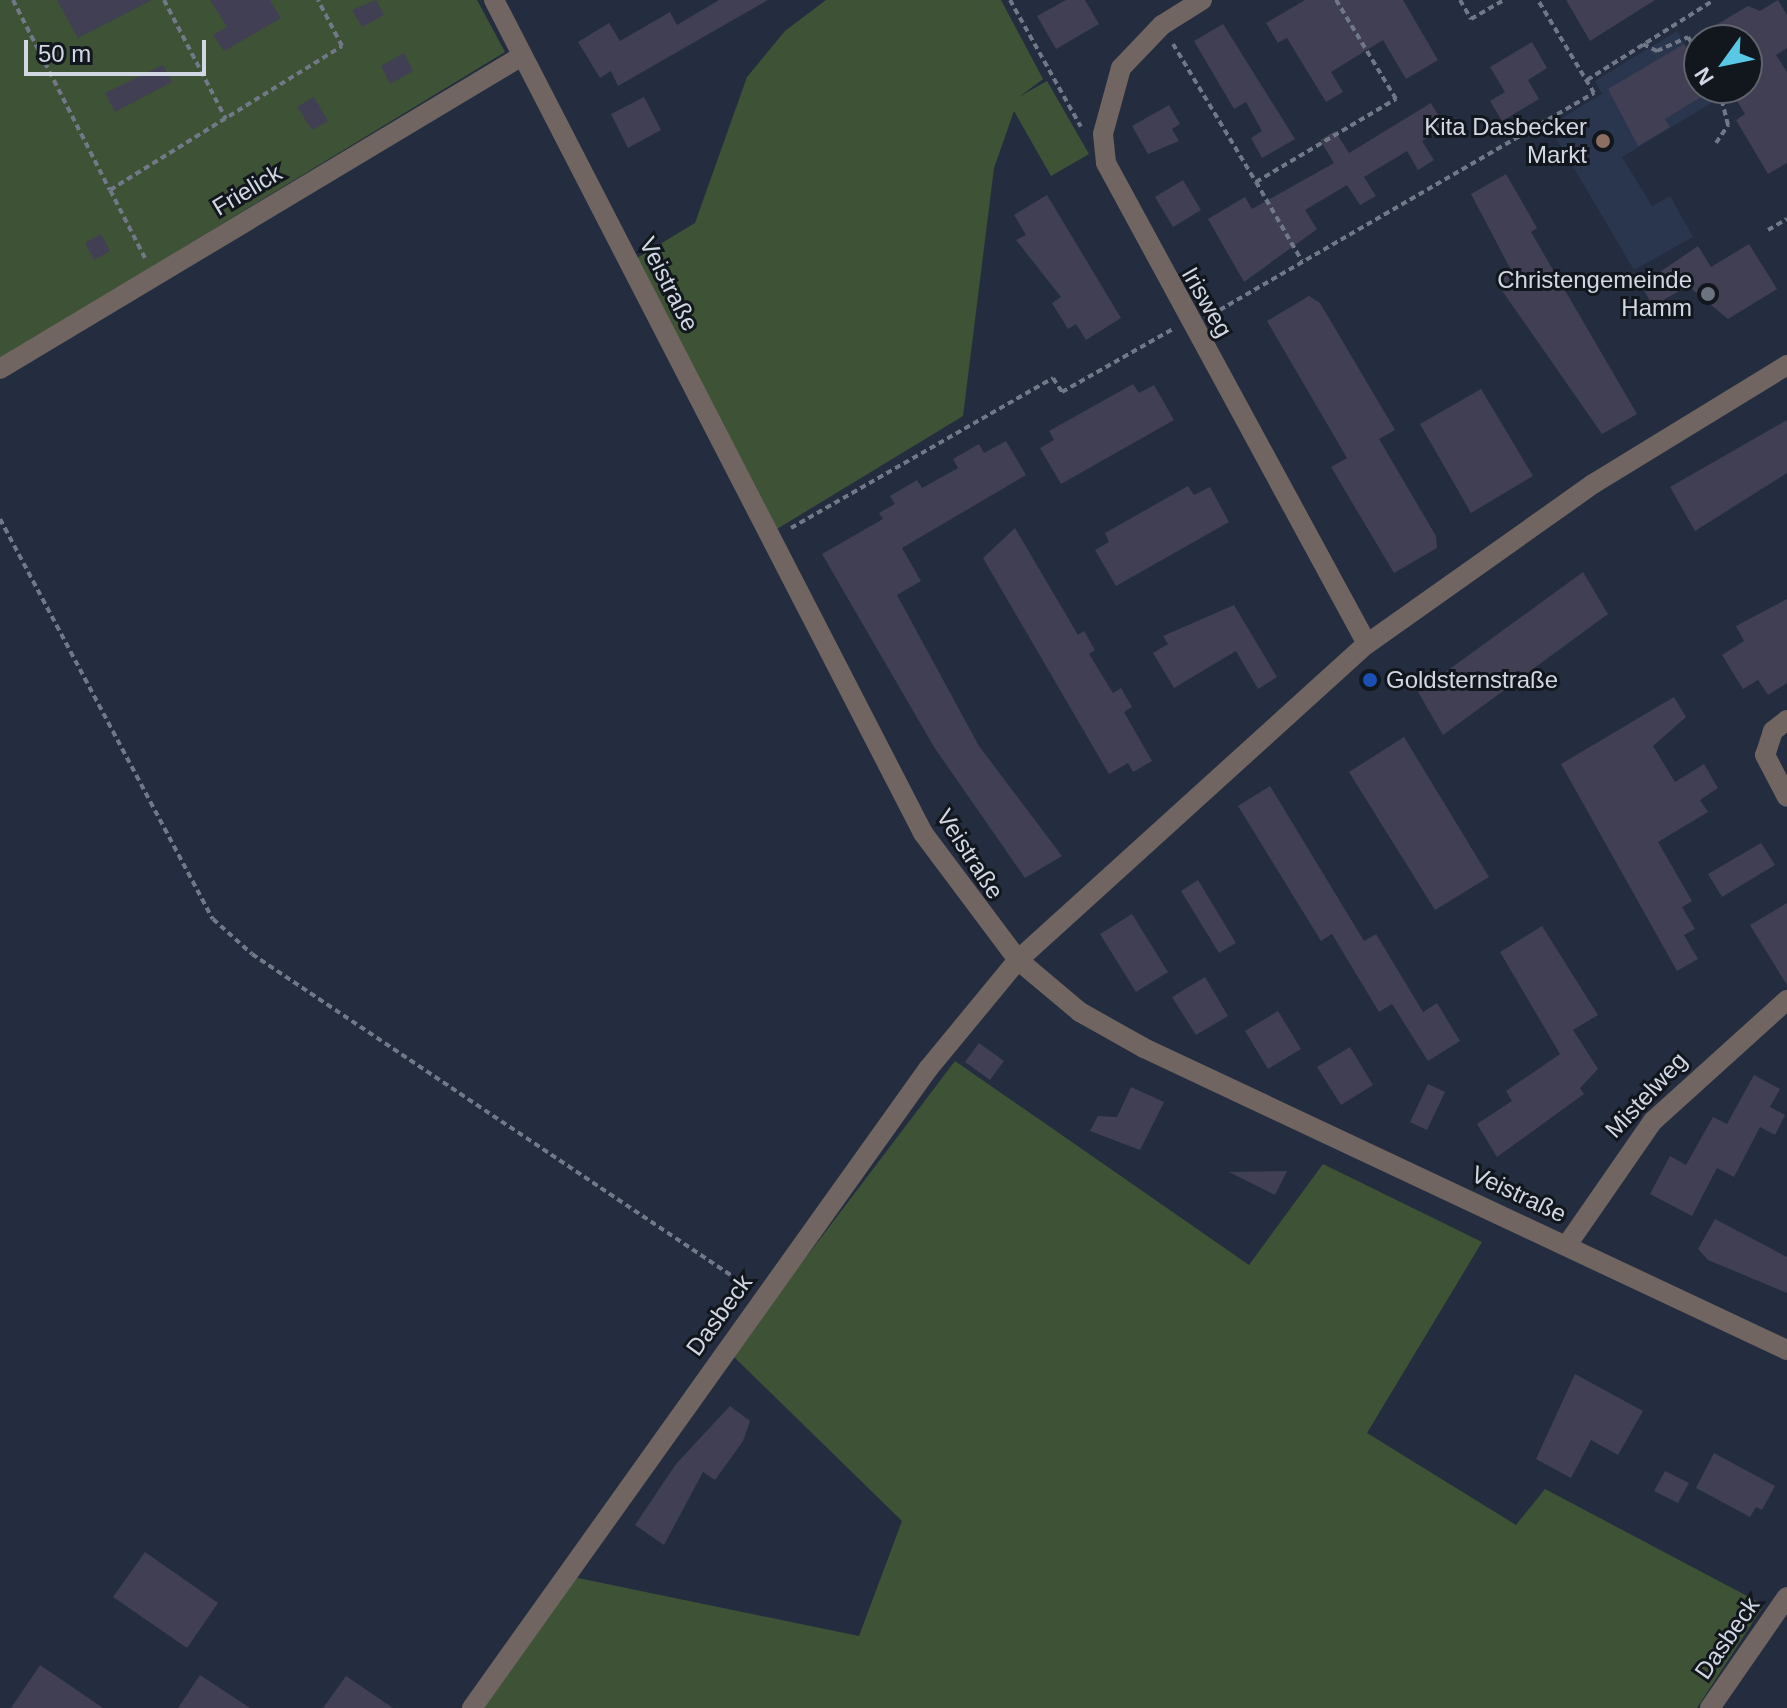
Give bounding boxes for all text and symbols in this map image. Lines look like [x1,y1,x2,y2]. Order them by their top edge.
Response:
scale bar [28,24,210,74]
north arrow [1683,24,1763,104]
text: 50 m [38,40,91,67]
text: N [1689,63,1719,90]
place label: Kita Dasbecker Markt [1424,113,1587,169]
marker: Kita Dasbecker Markt [1594,132,1612,150]
street label: Frielick [207,158,287,222]
street label: Veistraße [633,232,705,336]
street label: Irisweg [1176,262,1238,342]
place label: Christengemeinde Hamm [1497,266,1692,322]
marker: Christengemeinde Hamm [1699,285,1717,303]
place label: Goldsternstraße [1386,666,1558,694]
marker: Goldsternstraße [1361,671,1379,689]
street label: Veistraße [930,804,1010,904]
street label: Mistelweg [1599,1046,1693,1144]
street label: Veistraße [1467,1160,1571,1228]
street label: Dasbeck [680,1269,758,1361]
street label: Dasbeck [1688,1591,1766,1685]

